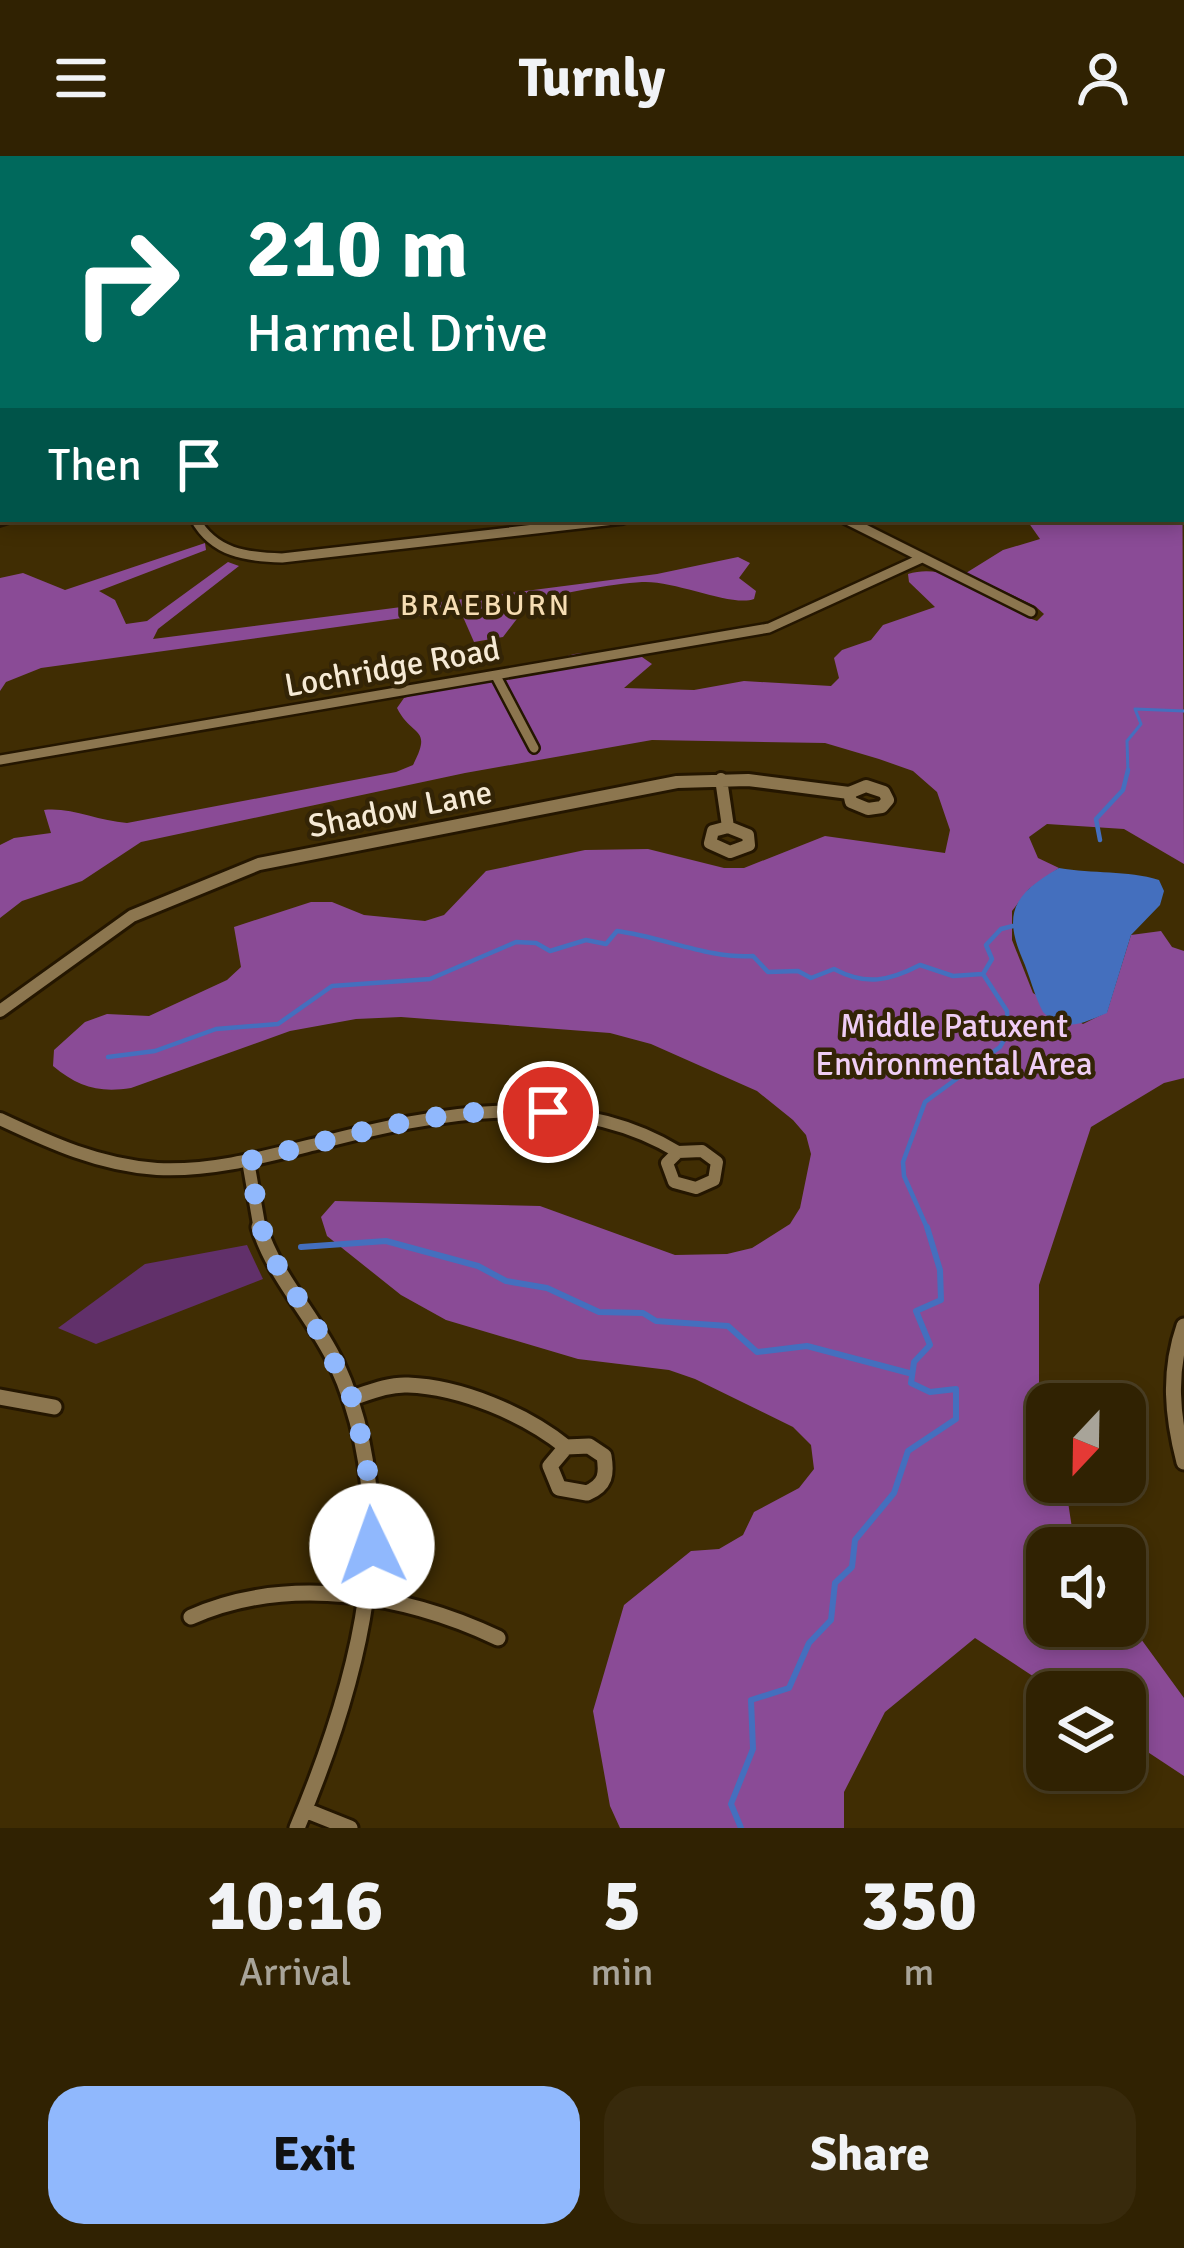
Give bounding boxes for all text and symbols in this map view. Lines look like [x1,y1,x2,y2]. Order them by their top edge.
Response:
icon: menu [48,45,114,111]
text: Turnly [519,45,665,112]
icon: person [1070,45,1136,111]
text: 210 m [246,197,468,301]
icon: right [48,204,204,360]
text: Harmel Drive [246,300,548,367]
icon: arrive [166,432,232,498]
text: Then [48,438,142,493]
district label: BRAEBURN [400,587,572,624]
street label: Lochridge Road [281,628,503,707]
street label: Shadow Lane [305,772,496,847]
park label: Middle Patuxent Environmental Area [815,1006,1093,1085]
pin [497,1061,599,1163]
icon: arrive [515,1079,581,1145]
north arrow [1026,1383,1146,1503]
map controls [1026,1383,1146,1791]
position arrow [309,1483,435,1609]
button: sound [1026,1527,1146,1647]
button: layers [1026,1671,1146,1791]
text: 10:16 [207,1861,384,1950]
text: 5 [603,1861,641,1950]
text: 350 [860,1861,977,1950]
text: Arrival [239,1948,351,1996]
text: min [591,1948,654,1996]
text: m [903,1948,934,1996]
button: Exit [48,2086,580,2224]
button: Share [604,2086,1136,2224]

